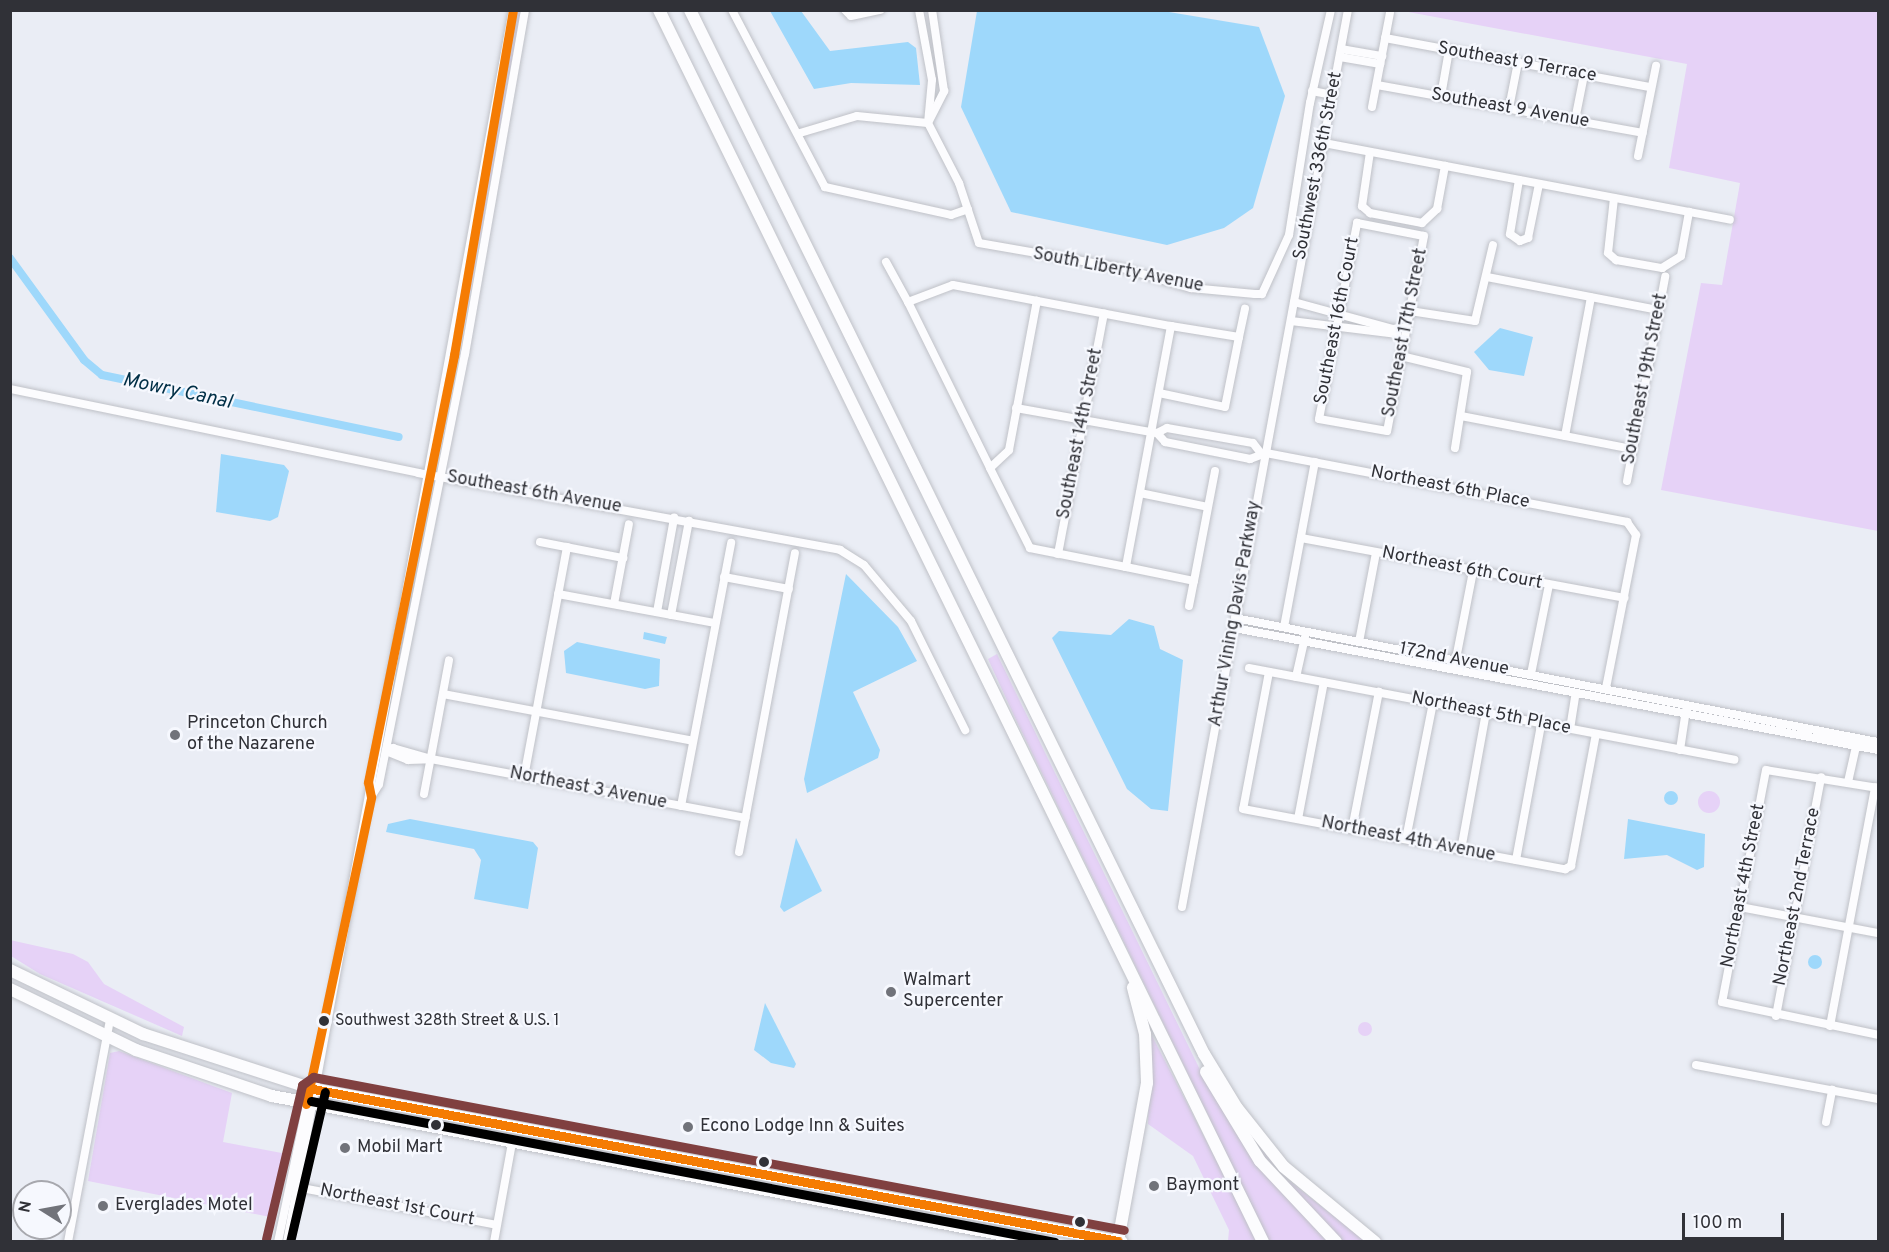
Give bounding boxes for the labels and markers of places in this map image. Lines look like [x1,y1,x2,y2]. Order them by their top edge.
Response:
place label: Princeton Church of the Nazarene [187,714,328,756]
marker: Princeton Church of the Nazarene [168,728,182,742]
place label: Walmart Supercenter [903,971,1003,1014]
marker: Walmart Supercenter [884,985,898,999]
place label: Southwest 328th Street & U.S. 1 [335,1011,560,1031]
marker: Southwest 328th Street & U.S. 1 [318,1015,330,1027]
place label: Econo Lodge Inn & Suites [700,1116,905,1138]
unlabelled marker [430,1119,442,1131]
marker: Econo Lodge Inn & Suites [681,1120,695,1134]
place label: Mobil Mart [357,1137,443,1159]
marker: Mobil Mart [338,1141,352,1155]
unlabelled marker [758,1156,770,1168]
place label: Baymont [1166,1175,1239,1197]
marker: Baymont [1147,1179,1161,1193]
place label: Everglades Motel [115,1195,253,1217]
marker: Everglades Motel [96,1199,110,1213]
unlabelled marker [1074,1216,1086,1228]

